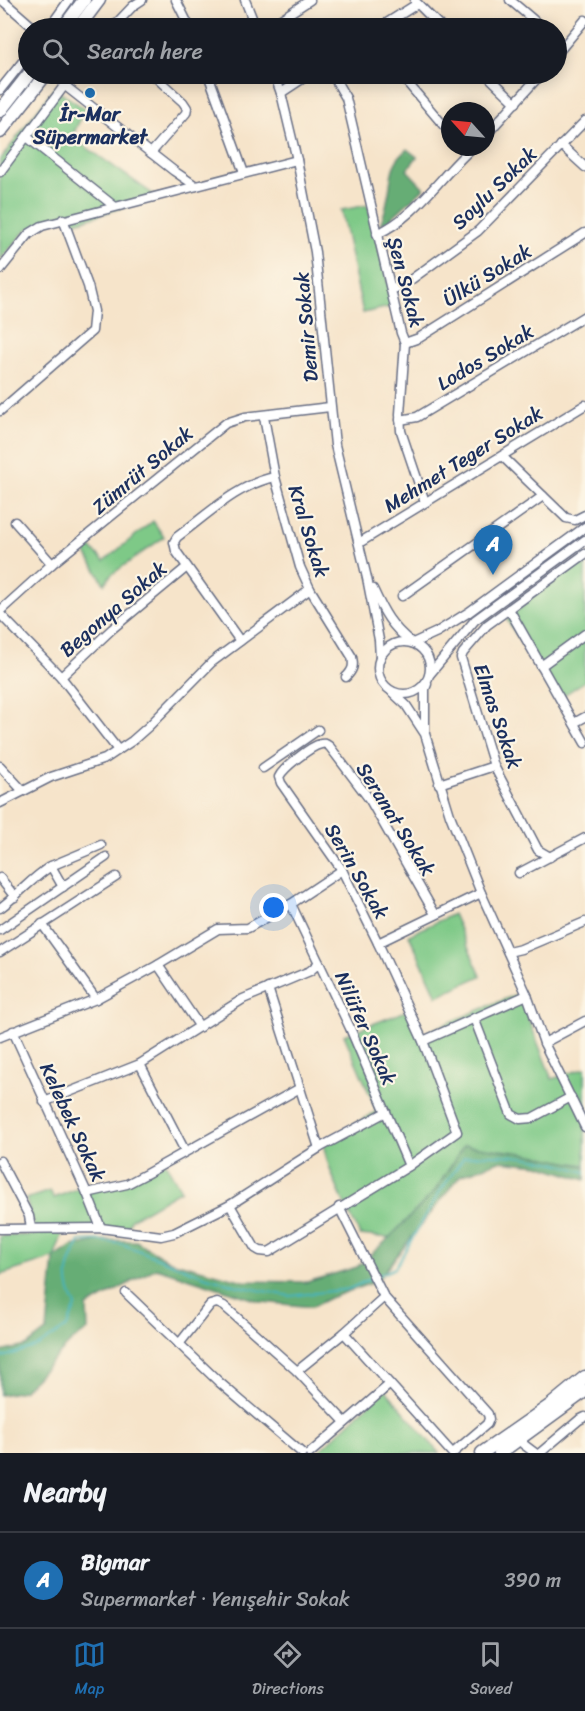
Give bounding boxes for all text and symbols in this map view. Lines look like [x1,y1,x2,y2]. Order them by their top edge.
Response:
search box [18,18,567,84]
text: Search here [87,32,203,71]
icon: search [39,35,72,68]
marker: İr-Mar Süpermarket [83,86,97,100]
place label: İr-Mar Süpermarket [32,97,149,155]
north arrow [441,102,495,156]
street label: Soylu Sokak [443,138,546,239]
street label: Şen Sokak [377,233,434,331]
street label: Ülkü Sokak [436,234,539,317]
street label: Demir Sokak [284,270,329,383]
street label: Lodos Sokak [430,314,541,400]
street label: Mehmet Teger Sokak [377,396,550,523]
street label: Zümrüt Sokak [84,417,201,524]
street label: Kral Sokak [278,480,339,582]
pin: A [474,526,512,575]
street label: Begonya Sokak [51,552,175,666]
street label: Elmas Sokak [463,659,532,774]
street label: Seranat Sokak [347,755,445,884]
street label: Serin Sokak [315,816,398,926]
your location [259,893,288,922]
street label: Nilüfer Sokak [325,965,406,1091]
street label: Kelebek Sokak [30,1057,116,1188]
text: Nearby [24,1469,106,1515]
text: Bigmar [81,1543,149,1582]
text: A [37,1563,50,1598]
text: 390 m [505,1563,561,1598]
text: Supermarket · Yenışehir Sokak [81,1582,350,1617]
tab: Map [73,1638,106,1703]
tab: Directions [252,1638,324,1703]
tab: Saved [470,1638,512,1703]

